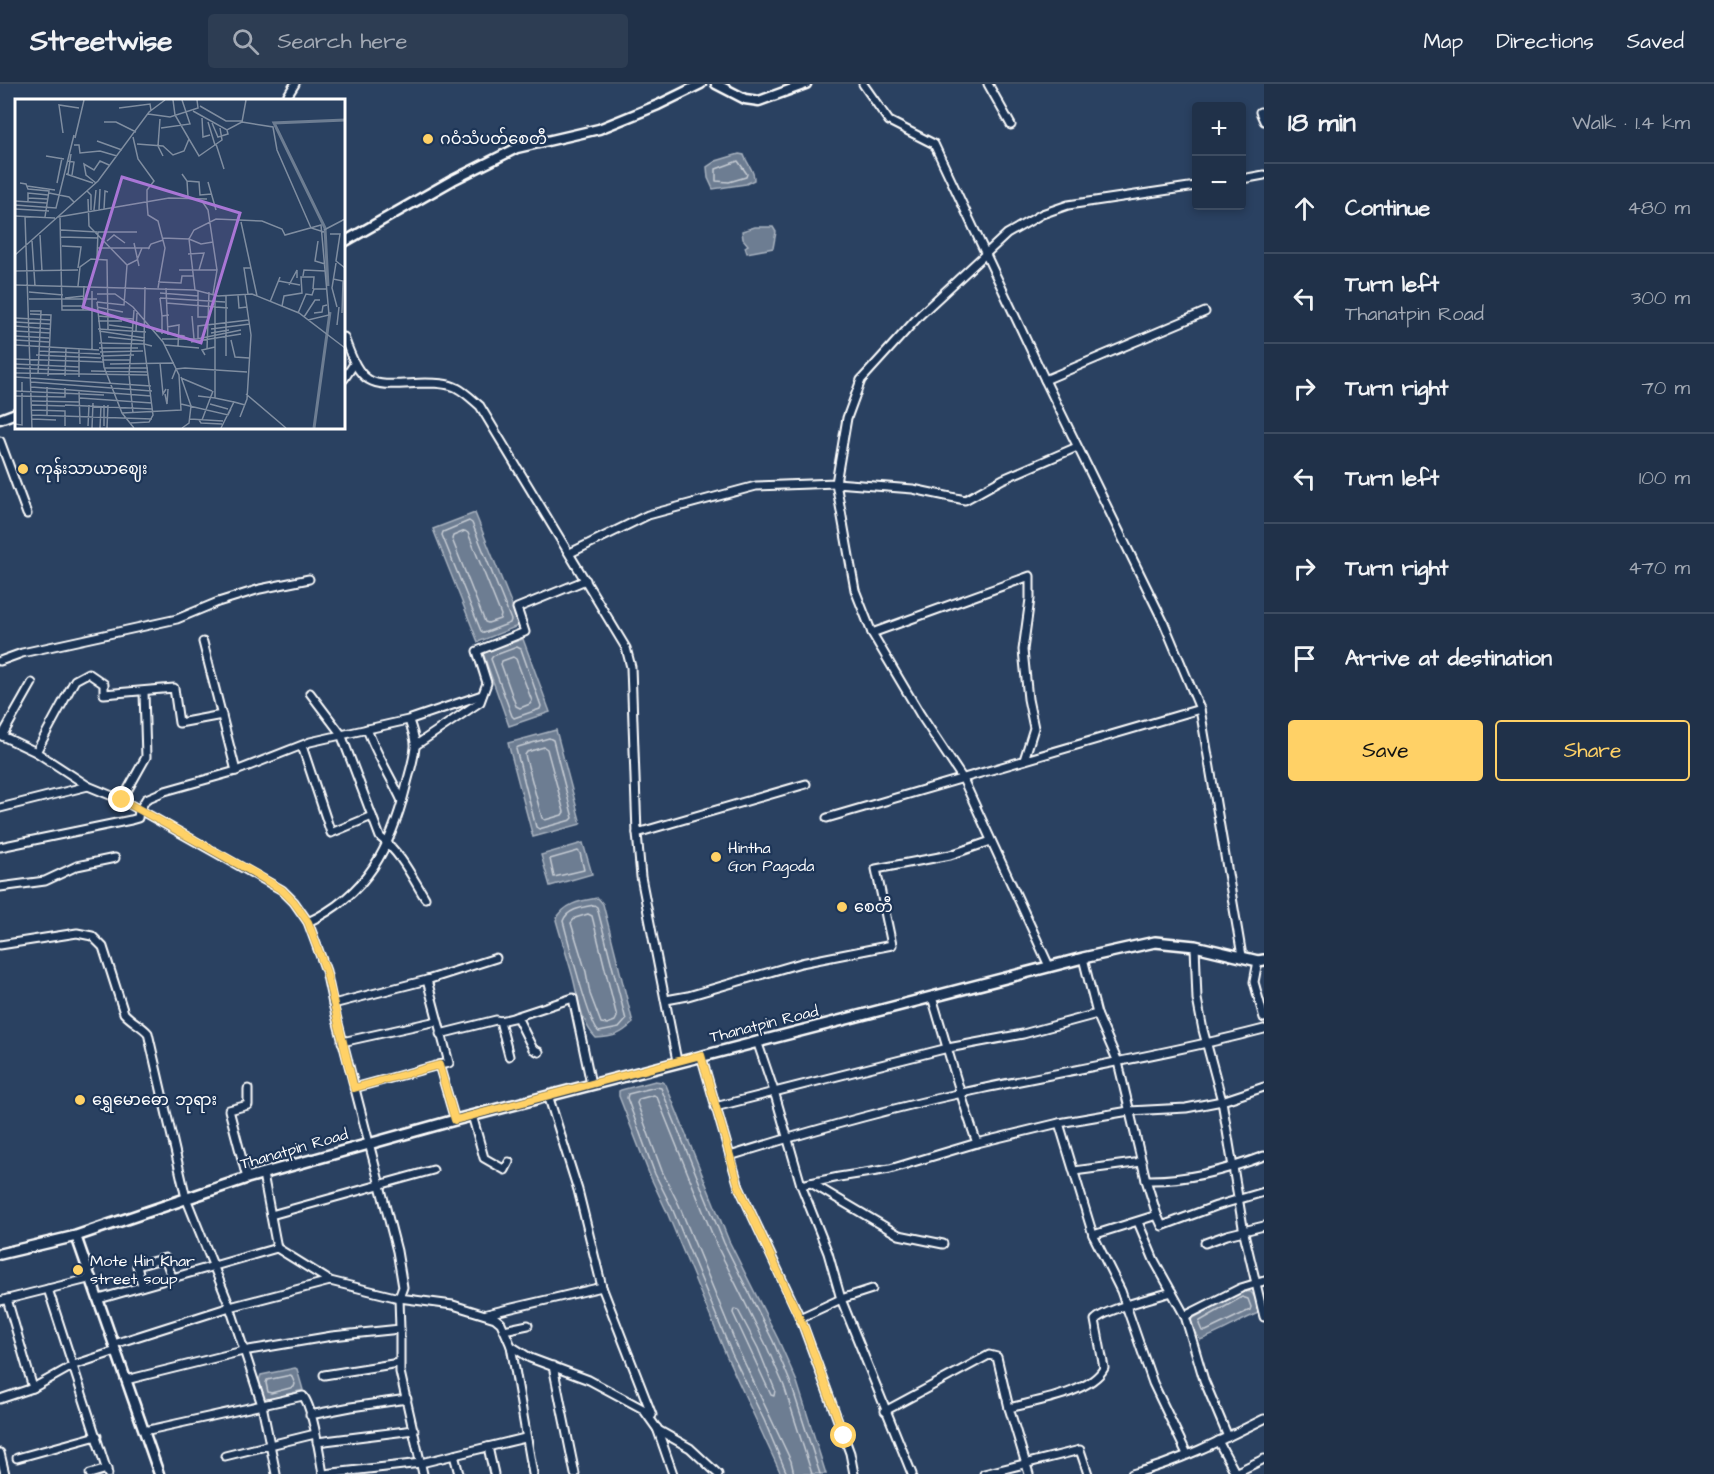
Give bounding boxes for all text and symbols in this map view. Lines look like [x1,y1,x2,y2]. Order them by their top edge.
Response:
search box [208,14,628,68]
text: Streetwise [30,22,172,61]
icon: search [229,25,262,58]
text: Search here [277,26,407,57]
text: Map [1423,27,1463,56]
text: Directions [1496,27,1594,56]
text: Saved [1627,27,1684,56]
inset map [15,99,345,429]
map controls [1192,102,1246,210]
button: + [1192,102,1246,156]
text: 18 min [1288,105,1356,141]
text: Walk · 1.4 km [1572,109,1690,137]
place label: ဂဝံသံပတ်စေတီ [440,127,547,150]
marker: ဂဝံသံပတ်စေတီ [421,132,435,146]
button: − [1192,156,1246,210]
icon: ahead [1288,192,1321,225]
text: Continue [1345,193,1430,224]
text: 480 m [1627,194,1690,222]
text: Turn left [1345,269,1439,300]
icon: left [1288,282,1321,315]
text: 300 m [1631,284,1690,312]
text: Thanatpin Road [1345,300,1484,328]
icon: right [1288,372,1321,405]
text: Turn right [1345,373,1448,404]
text: 70 m [1642,374,1690,402]
place label: ကုန်းသာယာဈေး [35,457,148,483]
marker: ကုန်းသာယာဈေး [16,462,30,476]
icon: left [1288,462,1321,495]
text: Turn left [1345,463,1439,494]
text: 100 m [1639,464,1690,492]
icon: right [1288,552,1321,585]
text: Turn right [1345,553,1448,584]
text: 470 m [1628,554,1690,582]
icon: arrive [1288,642,1321,675]
text: Arrive at destination [1345,643,1552,674]
button: Save [1288,720,1483,781]
button: Share [1495,720,1690,781]
route end [108,786,134,812]
place label: Hintha Gon Pagoda [728,837,814,878]
marker: Hintha Gon Pagoda [709,850,723,864]
place label: စေတီ [854,896,893,918]
marker: စေတီ [835,900,849,914]
street label: Thanatpin Road [707,1000,821,1048]
place label: ရွှေမောဓော ဘုရား [92,1089,217,1114]
marker: ရွှေမောဓော ဘုရား [73,1093,87,1107]
street label: Thanatpin Road [238,1123,350,1175]
place label: Mote Hin Khar street soup [90,1250,195,1290]
marker: Mote Hin Khar street soup [71,1263,85,1277]
route start [830,1422,856,1448]

